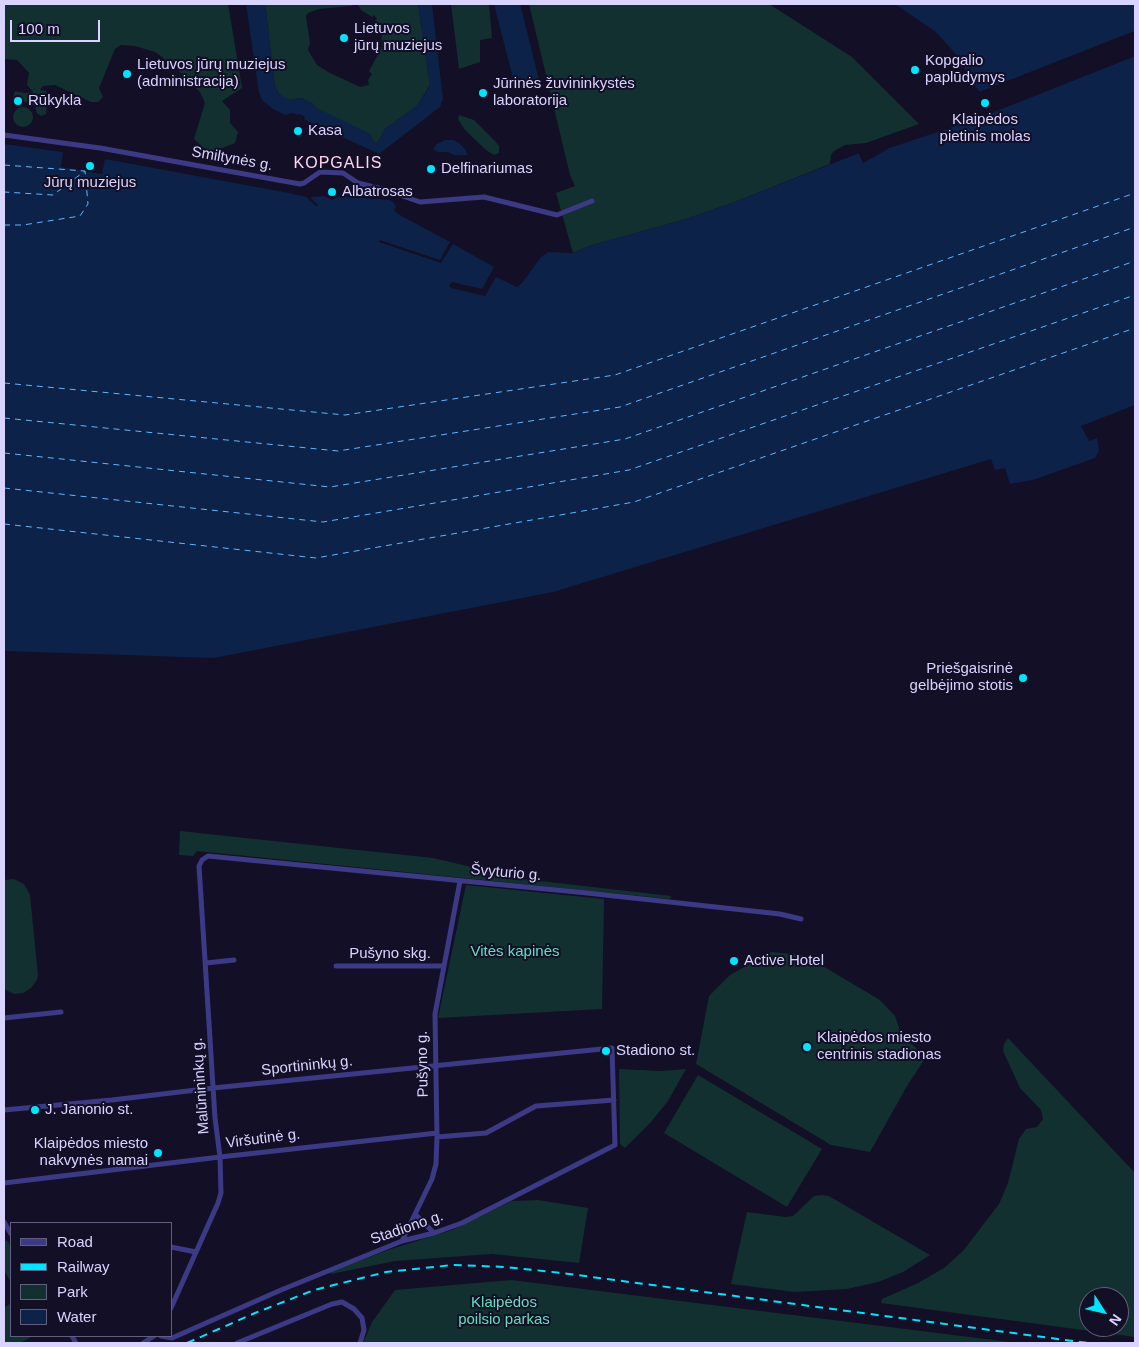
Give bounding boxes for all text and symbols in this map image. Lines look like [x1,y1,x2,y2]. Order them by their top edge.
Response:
scale bar [12,10,102,42]
text: 100 m [18,20,60,37]
place label: Lietuvos jūrų muziejus [354,20,442,55]
marker: Lietuvos jūrų muziejus [338,32,350,44]
place label: Kopgalio paplūdymys [925,52,1005,87]
place label: Lietuvos jūrų muziejus (administracija) [137,56,285,91]
marker: Kopgalio paplūdymys [909,64,921,76]
marker: Lietuvos jūrų muziejus (administracija) [121,68,133,80]
place label: Jūrinės žuvininkystės laboratorija [493,75,635,110]
marker: Jūrinės žuvininkystės laboratorija [477,87,489,99]
place label: Rūkykla [28,92,81,110]
marker: Rūkykla [12,95,24,107]
marker: Klaipėdos pietinis molas [979,97,991,109]
place label: Klaipėdos pietinis molas [940,111,1030,146]
place label: Kasa [308,122,342,140]
marker: Kasa [292,125,304,137]
street label: Smiltynės g. [190,143,274,175]
district label: KOPGALIS [293,154,383,174]
marker: Jūrų muziejus [84,160,96,172]
place label: Delfinariumas [441,160,533,178]
marker: Delfinariumas [425,163,437,175]
place label: Jūrų muziejus [44,174,136,192]
place label: Albatrosas [342,183,413,201]
marker: Albatrosas [326,186,338,198]
place label: Priešgaisrinė gelbėjimo stotis [910,660,1013,695]
marker: Priešgaisrinė gelbėjimo stotis [1017,672,1029,684]
street label: Švyturio g. [470,861,542,885]
park label: Vitės kapinės [471,943,559,961]
street label: Pušyno skg. [349,945,431,963]
place label: Active Hotel [744,952,824,970]
marker: Active Hotel [728,955,740,967]
place label: Klaipėdos miesto centrinis stadionas [817,1029,941,1064]
street label: Pušyno g. [413,1030,433,1098]
street label: Malūnininkų g. [189,1037,213,1135]
marker: Klaipėdos miesto centrinis stadionas [801,1041,813,1053]
place label: Stadiono st. [616,1042,695,1060]
marker: Stadiono st. [600,1045,612,1057]
street label: Sportininkų g. [260,1052,354,1080]
place label: J. Janonio st. [45,1101,133,1119]
marker: J. Janonio st. [29,1104,41,1116]
street label: Viršutinė g. [225,1126,301,1152]
place label: Klaipėdos miesto nakvynės namai [34,1135,148,1170]
marker: Klaipėdos miesto nakvynės namai [152,1147,164,1159]
street label: Stadiono g. [368,1207,446,1249]
legend [10,1222,172,1337]
text: Road [57,1233,93,1250]
text: Railway [57,1258,110,1275]
text: Park [57,1283,88,1300]
north arrow [1079,1287,1129,1337]
park label: Klaipėdos poilsio parkas [458,1294,550,1329]
text: Water [57,1308,96,1325]
text: N [1106,1311,1125,1329]

